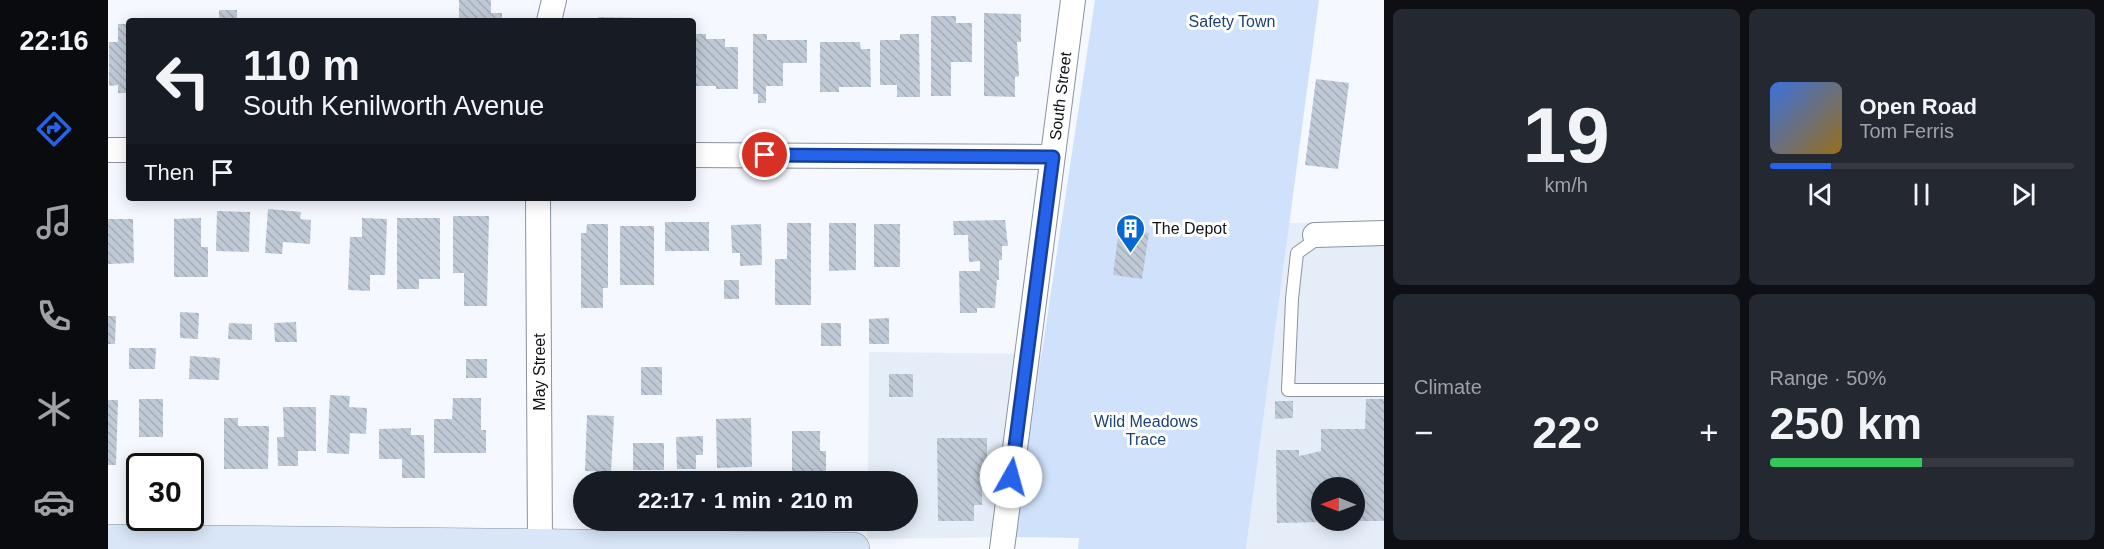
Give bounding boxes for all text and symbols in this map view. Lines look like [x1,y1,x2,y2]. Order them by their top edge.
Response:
park label: Safety Town [1189,13,1275,30]
text: 22:16 [19,26,89,56]
icon: left [144,42,222,120]
text: 110 m [243,42,360,89]
street label: South Street [1047,50,1074,141]
text: South Kenilworth Avenue [243,91,544,121]
text: 19 [1523,91,1610,179]
text: Open Road [1860,94,1977,119]
icon: directions [33,108,75,150]
text: Tom Ferris [1860,120,1954,142]
pin [739,129,790,180]
icon: arrive [748,138,781,171]
icon: arrive [206,156,239,189]
text: Then [144,160,194,185]
text: km/h [1545,174,1588,196]
icon: previous [1804,178,1837,211]
icon: pause [1905,178,1938,211]
icon: next [2007,178,2040,211]
icon: music [33,201,75,243]
building icon: The Depot [1115,212,1147,254]
place label: The Depot [1152,220,1227,237]
icon: phone [33,295,75,337]
street label: May Street [531,333,548,411]
text: Range · 50% [1770,367,1886,389]
text: Climate [1414,376,1482,398]
icon: climate [33,388,75,430]
text: 250 km [1770,398,1922,449]
text: 22° [1532,407,1600,458]
park label: Wild Meadows Trace [1094,413,1198,448]
text: − [1414,414,1433,451]
text: + [1699,414,1719,451]
position arrow [979,445,1043,509]
speed limit sign: 30 [126,453,204,531]
north arrow [1311,477,1365,531]
map controls [1311,477,1365,531]
icon: car [33,481,75,523]
text: 22:17 · 1 min · 210 m [638,488,853,513]

